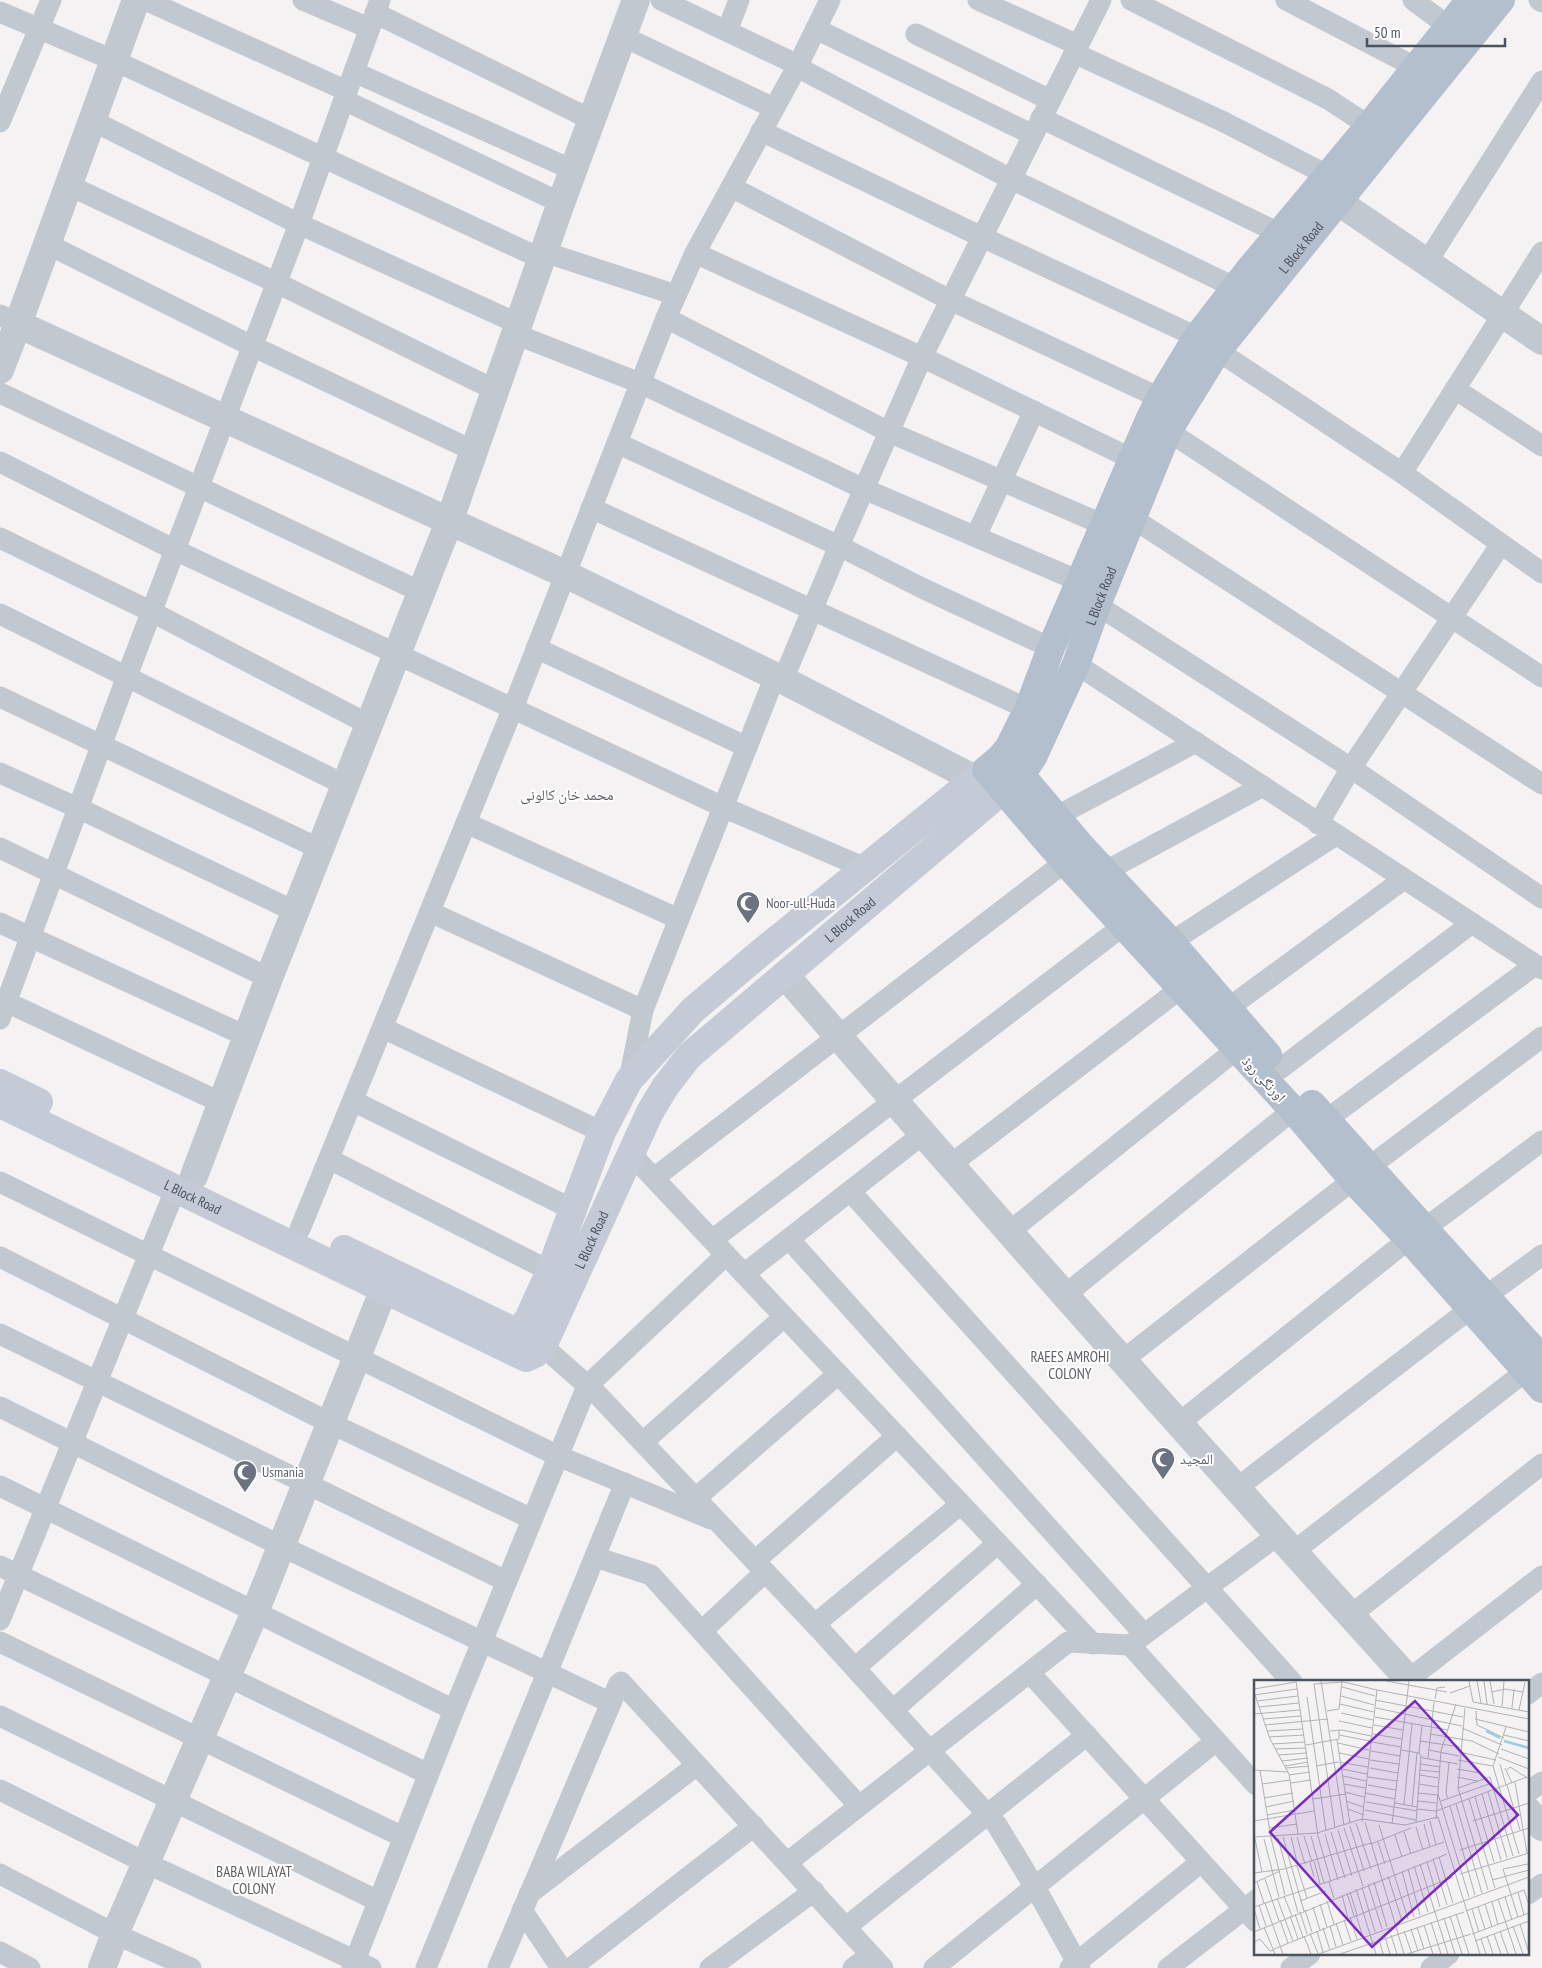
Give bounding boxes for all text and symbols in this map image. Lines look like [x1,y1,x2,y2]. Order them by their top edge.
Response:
scale bar [1367,15,1504,47]
text: 50 m [1374,23,1400,42]
street label: L Block Road [1275,218,1327,277]
street label: L Block Road [1082,564,1121,628]
district label: محمد خان کالونی [520,785,614,805]
mosque icon: Noor-ull-Huda [735,890,761,924]
street label: L Block Road [821,893,879,946]
place label: Noor-ull-Huda [766,894,835,912]
street label: اورنگی روڈ [1238,1052,1290,1106]
street label: L Block Road [161,1176,224,1218]
street label: L Block Road [571,1208,612,1271]
district label: RAEES AMROHI COLONY [1030,1347,1110,1383]
mosque icon: المجید [1150,1446,1176,1480]
place label: المجید [1180,1450,1213,1468]
mosque icon: Usmania [232,1459,258,1493]
place label: Usmania [262,1463,304,1481]
inset map [1254,1680,1530,1956]
district label: BABA WILAYAT COLONY [216,1862,292,1898]

